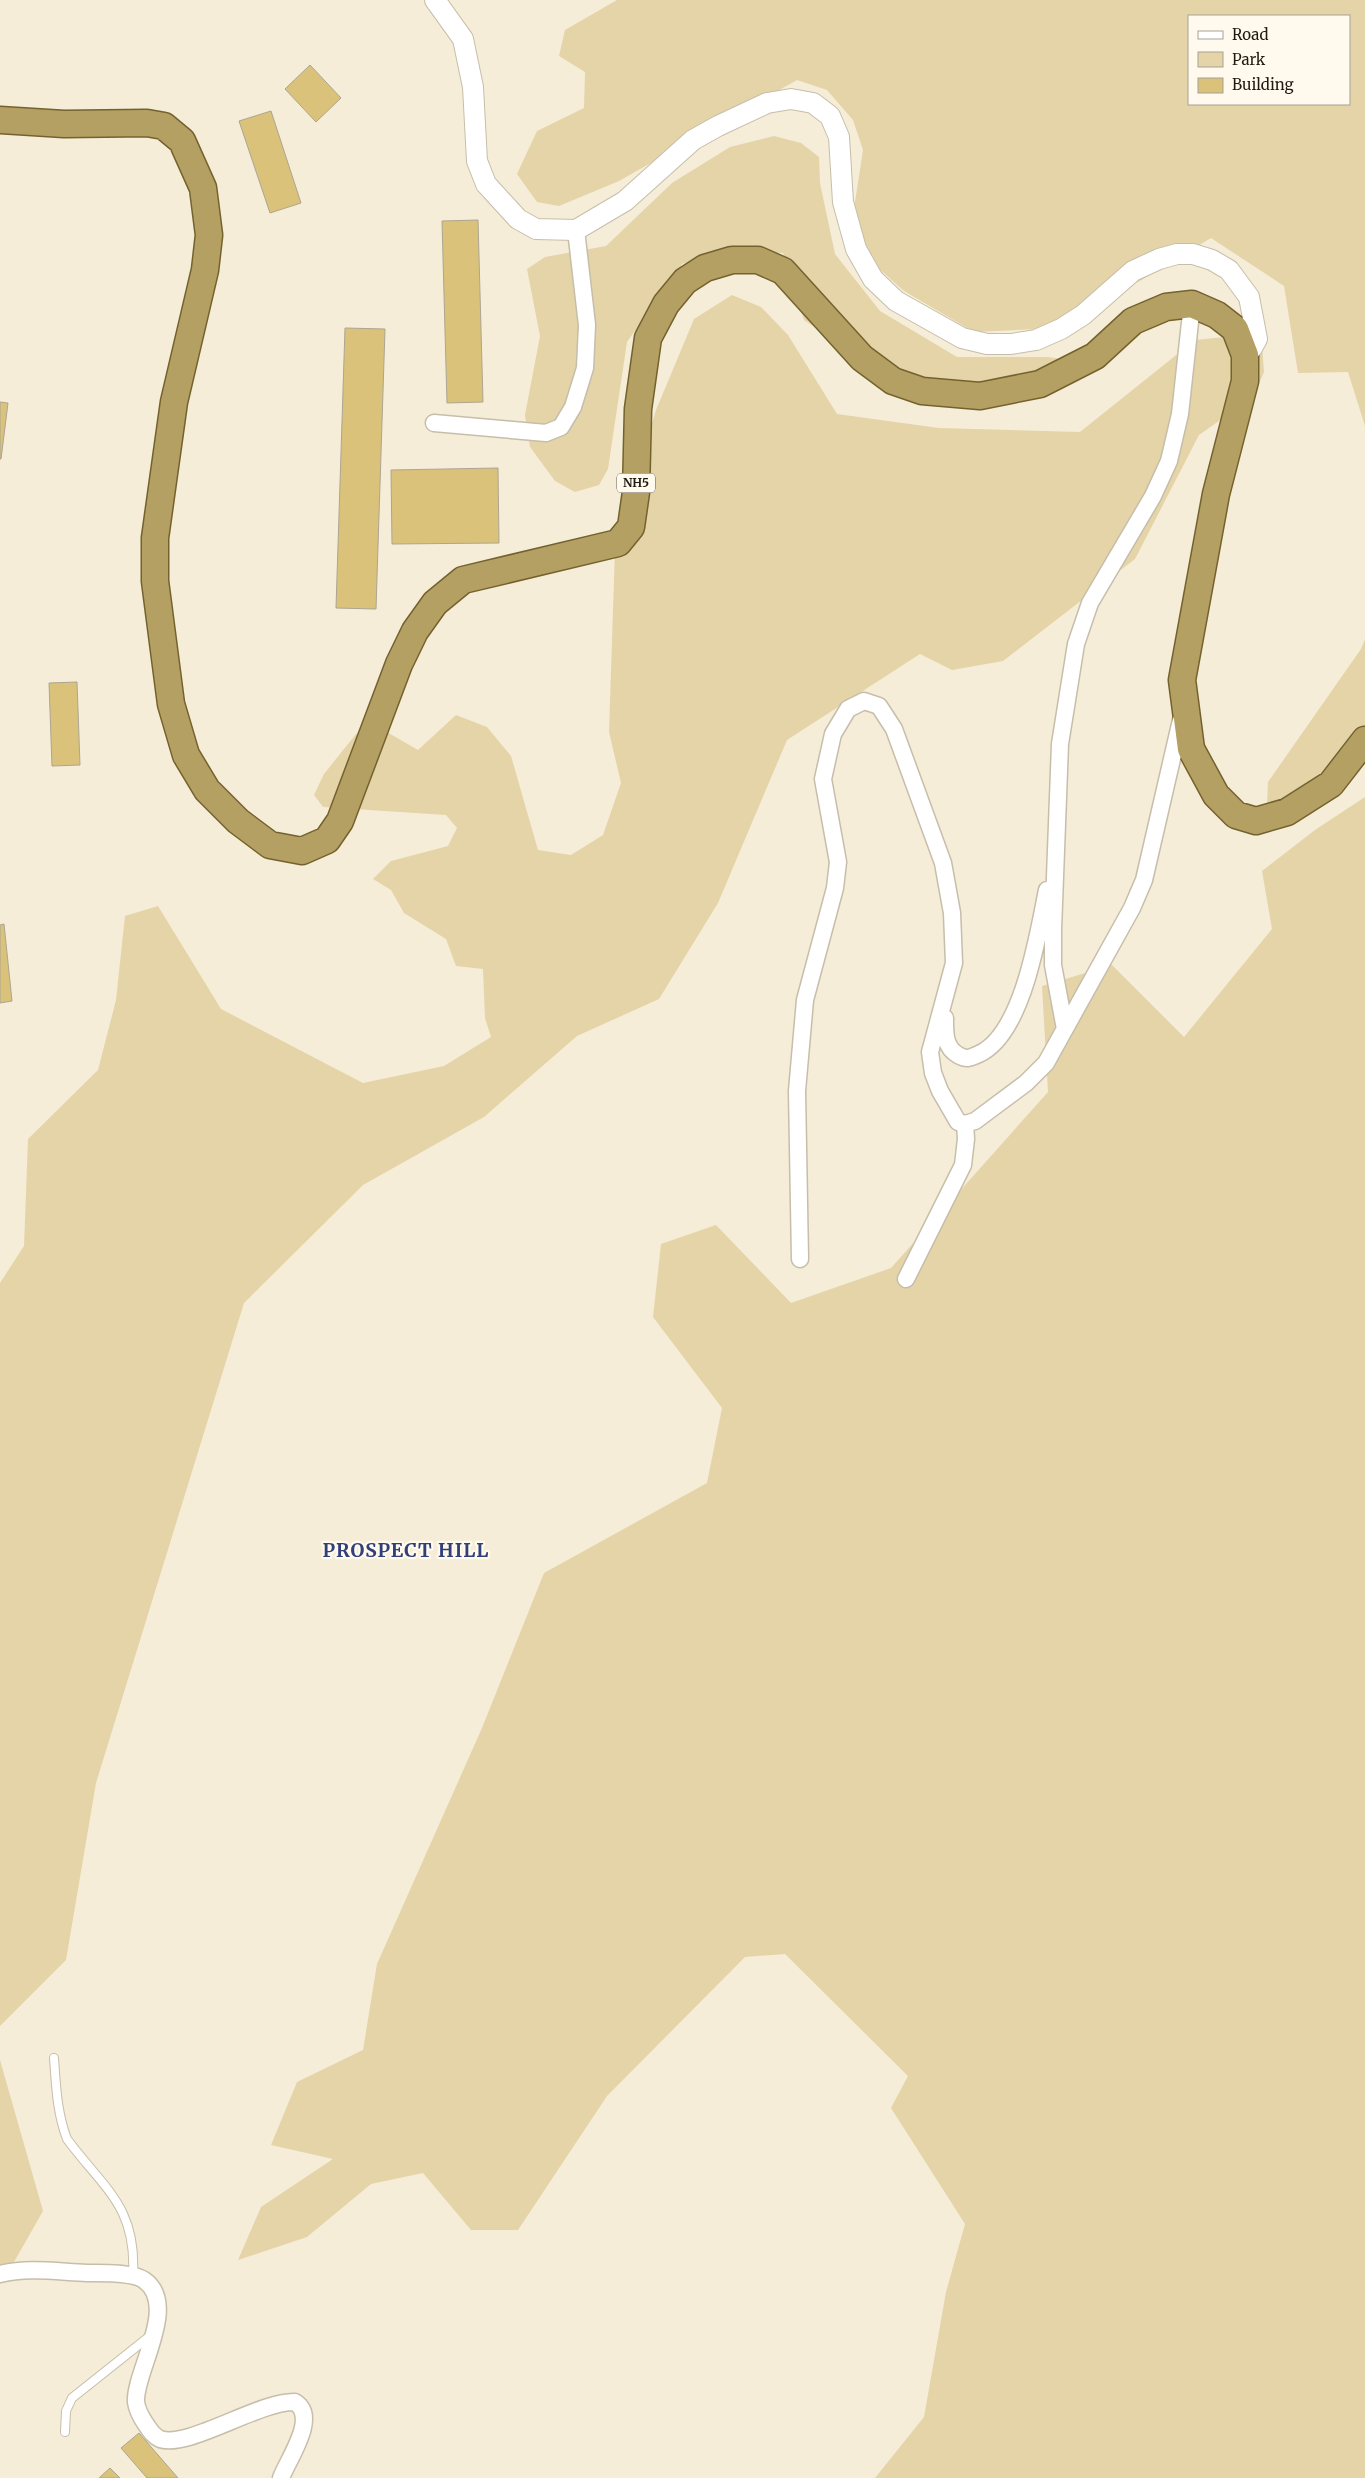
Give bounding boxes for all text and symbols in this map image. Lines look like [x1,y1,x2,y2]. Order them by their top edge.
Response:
legend [1188,15,1350,105]
text: Road [1232,25,1268,44]
text: Park [1232,50,1266,69]
text: Building [1232,75,1294,94]
road number: NH5 [617,473,655,492]
district label: PROSPECT HILL [323,1538,489,1562]

